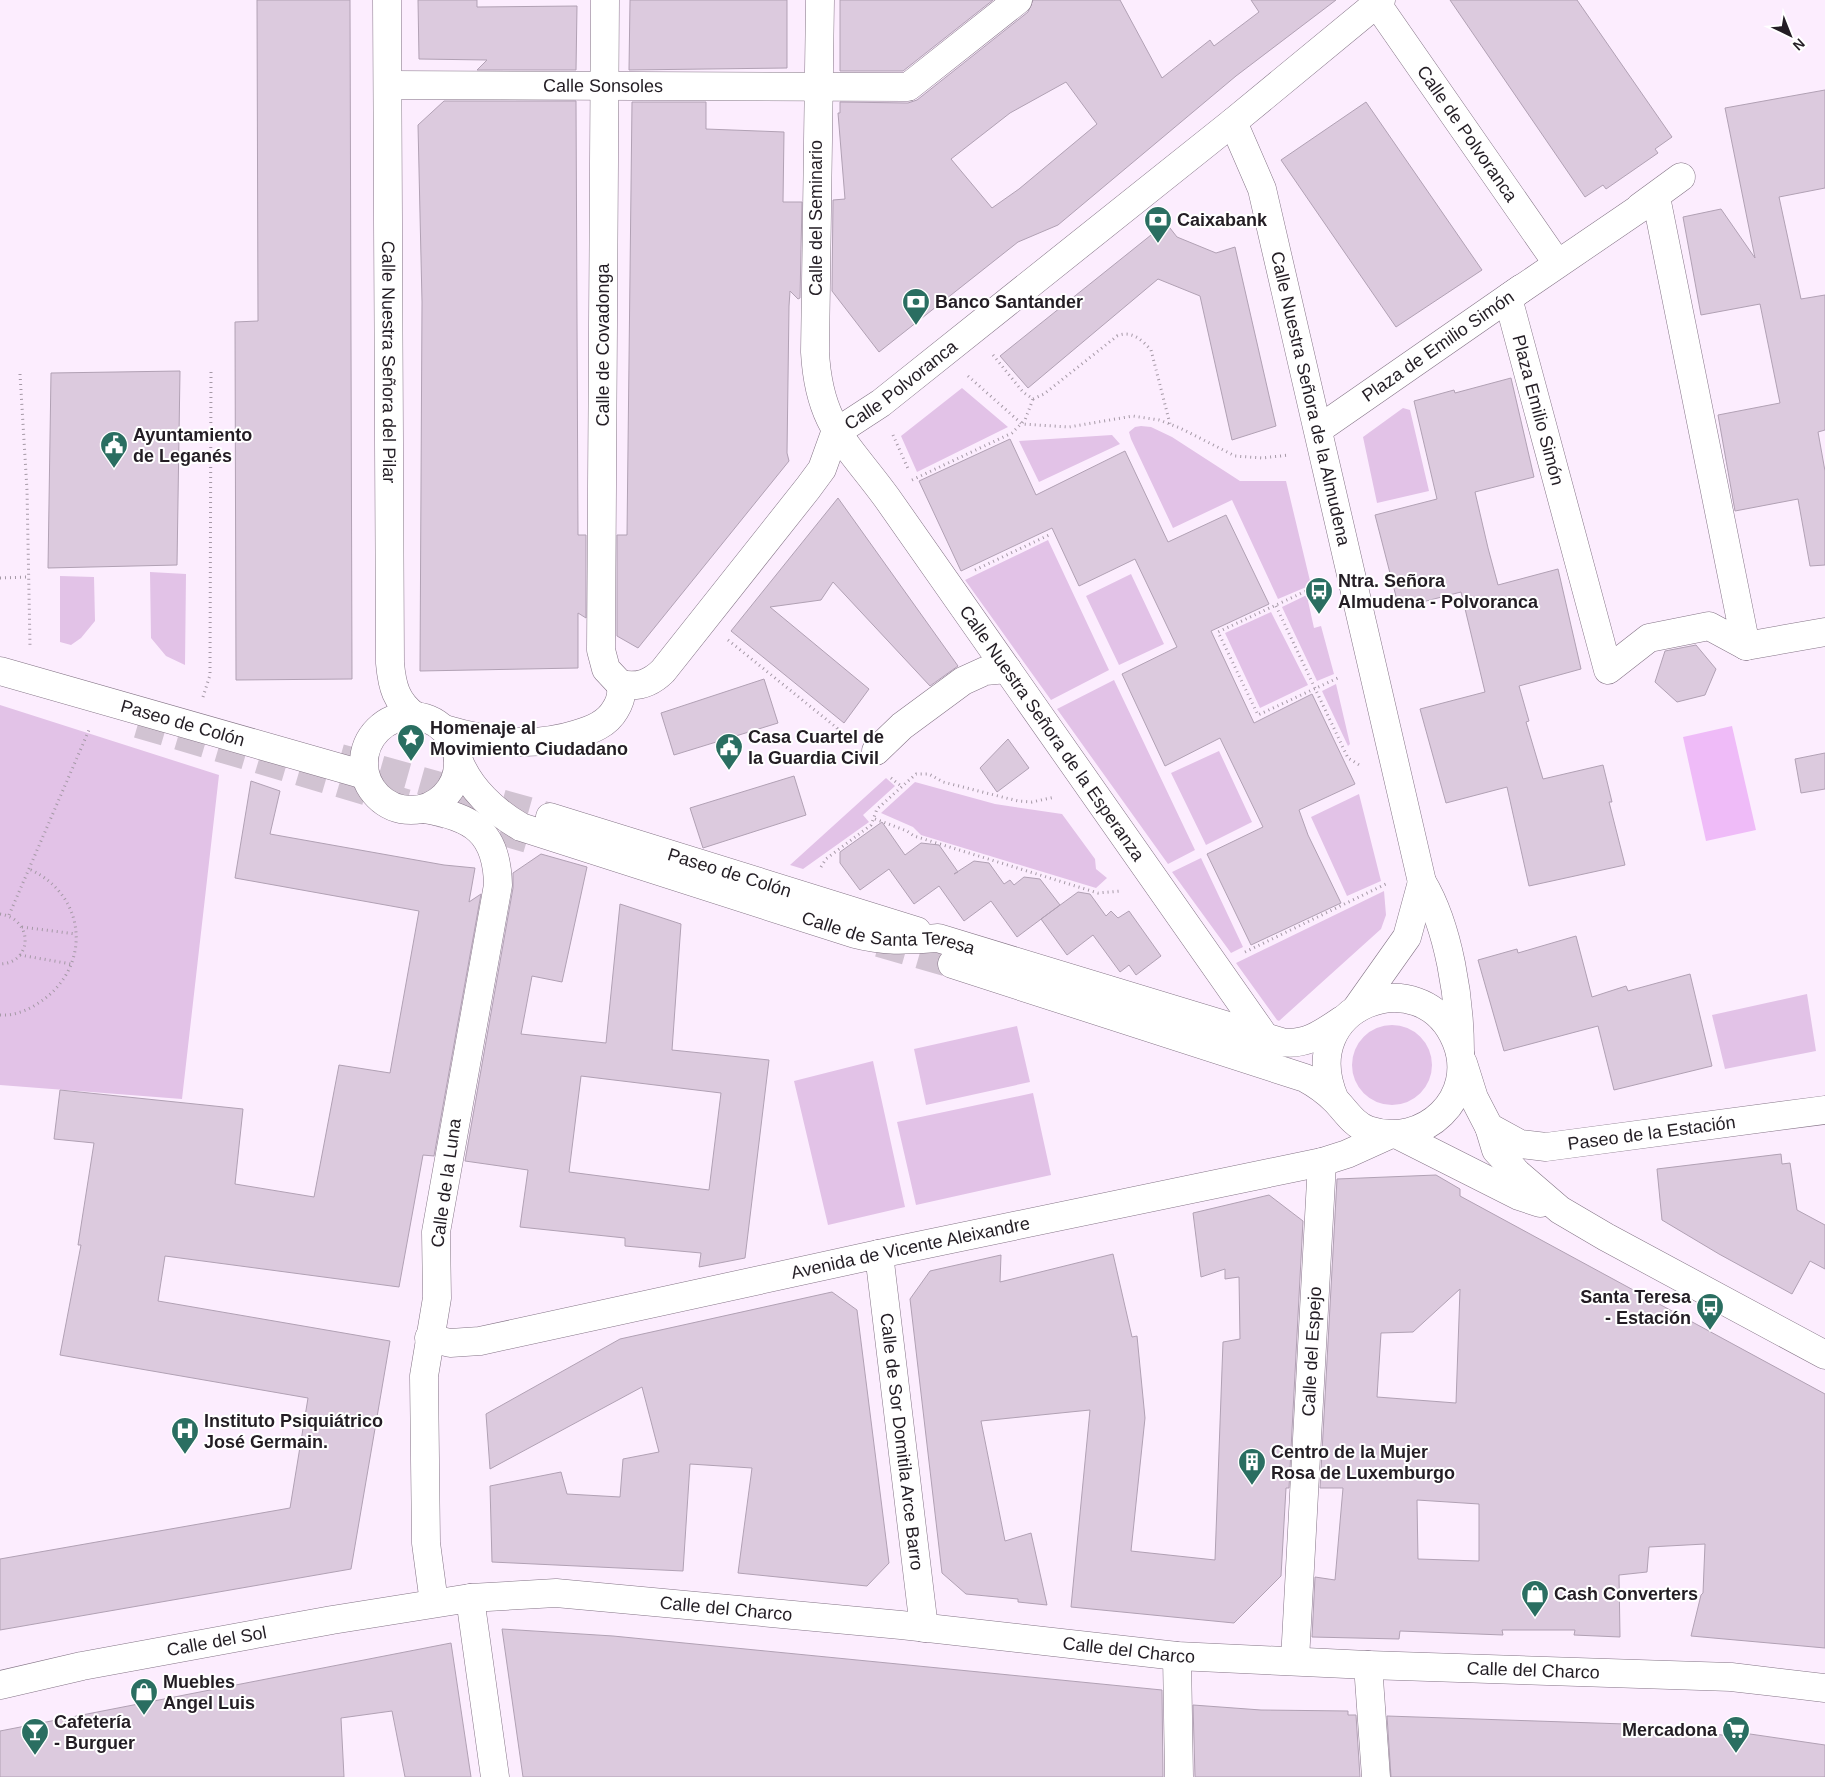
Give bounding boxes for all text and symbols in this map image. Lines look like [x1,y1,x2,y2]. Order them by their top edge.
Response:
north arrow [1765,10,1815,60]
text: N [1790,35,1808,54]
street label: Calle de Polvoranca [1413,62,1522,206]
street label: Calle Sonsoles [543,76,663,96]
street label: Calle del Seminario [806,140,826,296]
bank icon: Caixabank [1143,205,1173,244]
place label: Caixabank [1177,210,1268,230]
street label: Calle Nuestra Señora del Pilar [378,241,399,483]
street label: Calle Nuestra Señora de la Almudena [1267,249,1354,549]
street label: Calle de Covadonga [593,262,613,427]
bank icon: Banco Santander [901,287,931,326]
street label: Plaza de Emilio Simón [1358,287,1518,406]
place label: Banco Santander [935,292,1083,312]
street label: Plaza Emilio Simón [1508,333,1568,487]
street label: Calle Polvoranca [841,336,962,434]
place label: Ayuntamiento de Leganés [133,425,252,466]
public building icon: Ayuntamiento de Leganés [99,430,129,469]
place label: Ntra. Señora Almudena - Polvoranca [1338,571,1539,612]
bus stop icon: Ntra. Señora Almudena - Polvoranca [1304,576,1334,615]
street label: Calle Nuestra Señora de la Esperanza [956,602,1149,866]
street label: Paseo de Colón [118,696,247,750]
place label: Homenaje al Movimiento Ciudadano [430,718,628,759]
place icon: Homenaje al Movimiento Ciudadano [396,723,426,762]
place label: Casa Cuartel de la Guardia Civil [748,727,884,768]
public building icon: Casa Cuartel de la Guardia Civil [714,732,744,771]
street label: Paseo de Colón [665,844,794,901]
street label: Calle de Santa Teresa [799,908,978,959]
street label: Paseo de la Estación [1566,1112,1737,1154]
street label: Calle de la Luna [427,1116,465,1249]
street label: Avenida de Vicente Aleixandre [789,1213,1032,1283]
street label: Calle del Espejo [1298,1286,1325,1417]
place label: Santa Teresa - Estación [1580,1287,1692,1328]
bus stop icon: Santa Teresa - Estación [1695,1292,1725,1331]
street label: Calle de Sor Domitila Arce Barro [876,1312,927,1572]
place label: Instituto Psiquiátrico José Germain. [204,1411,383,1452]
hospital icon: Instituto Psiquiátrico José Germain. [170,1416,200,1455]
place label: Centro de la Mujer Rosa de Luxemburgo [1271,1442,1455,1483]
building icon: Centro de la Mujer Rosa de Luxemburgo [1237,1447,1267,1486]
shop icon: Cash Converters [1520,1579,1550,1618]
place label: Cash Converters [1554,1584,1698,1604]
street label: Calle del Charco [659,1593,793,1625]
street label: Calle del Sol [165,1622,268,1660]
street label: Calle del Charco [1062,1633,1196,1667]
street label: Calle del Charco [1466,1658,1600,1683]
place label: Muebles Angel Luis [163,1672,255,1713]
shop icon: Muebles Angel Luis [129,1677,159,1716]
place label: Cafetería - Burguer [54,1712,135,1753]
supermarket icon: Mercadona [1721,1715,1751,1754]
bar icon: Cafetería - Burguer [20,1717,50,1756]
place label: Mercadona [1622,1720,1718,1740]

